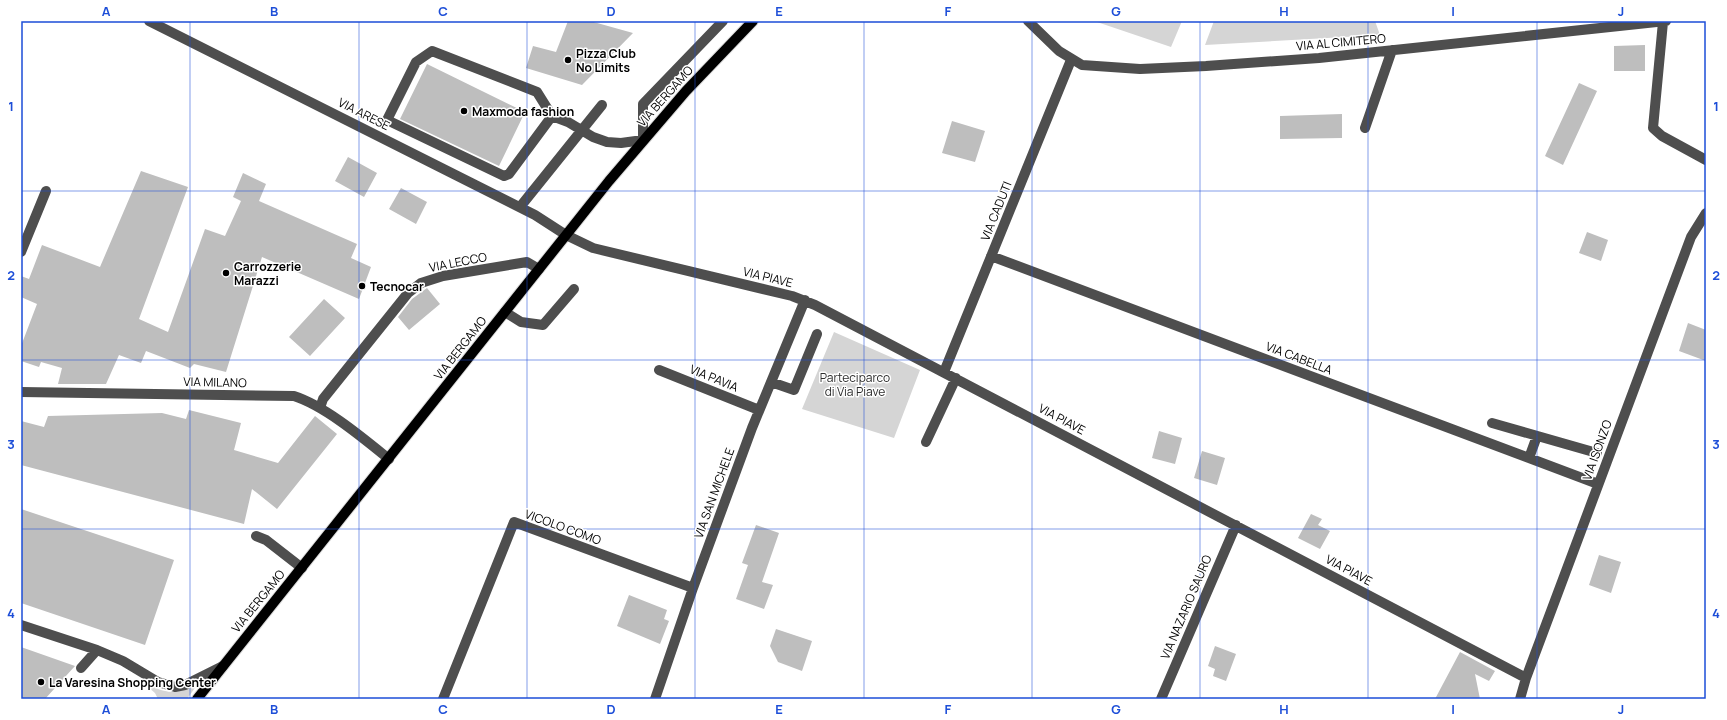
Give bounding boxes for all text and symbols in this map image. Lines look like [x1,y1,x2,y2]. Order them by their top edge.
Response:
text: A [102,2,111,20]
text: B [270,2,278,20]
text: C [438,2,448,20]
text: D [606,2,616,20]
text: E [775,2,783,20]
text: F [945,2,952,20]
text: G [1111,2,1121,20]
text: H [1279,2,1289,20]
text: I [1451,2,1455,20]
text: J [1618,2,1624,20]
street label: VIA AL CIMITERO [1295,30,1387,54]
place label: Pizza Club No Limits [576,45,636,76]
marker: Pizza Club No Limits [563,55,573,65]
street label: VIA BERGAMO [633,62,697,130]
street label: VIA ARESE [335,94,393,134]
text: 1 [8,97,14,115]
text: 1 [1713,97,1719,115]
place label: Maxmoda fashion [472,103,574,120]
marker: Maxmoda fashion [459,106,469,116]
street label: VIA CADUTI [976,179,1016,243]
street label: VIA LECCO [428,248,489,276]
place label: Carrozzerie Marazzi [234,258,301,289]
street label: VIA PIAVE [741,263,795,291]
text: 2 [7,266,15,284]
text: 2 [1712,266,1720,284]
marker: Carrozzerie Marazzi [221,268,231,278]
place label: Tecnocar [370,278,424,295]
marker: Tecnocar [357,281,367,291]
street label: VIA BERGAMO [430,312,490,383]
street label: VIA CABELLA [1263,338,1335,379]
street label: VIA PAVIA [687,361,741,396]
park label: Parteciparco di Via Piave [820,369,890,400]
street label: VIA MILANO [183,373,247,391]
street label: VIA PIAVE [1036,400,1089,439]
street label: VIA ISONZO [1578,417,1616,483]
text: 3 [7,435,15,453]
text: 3 [1712,435,1720,453]
street label: VIA SAN MICHELE [690,445,738,541]
street label: VICOLO COMO [522,505,604,549]
street label: VIA PIAVE [1323,551,1376,590]
street label: VIA NAZARIO SAURO [1156,552,1216,662]
street label: VIA BERGAMO [227,566,289,636]
text: 4 [7,604,15,622]
text: 4 [1712,604,1720,622]
place label: La Varesina Shopping Center [49,674,216,691]
marker: La Varesina Shopping Center [36,677,46,687]
text: A [102,700,111,718]
text: B [270,700,278,718]
text: C [438,700,448,718]
text: D [606,700,616,718]
text: E [775,700,783,718]
text: F [945,700,952,718]
text: G [1111,700,1121,718]
text: H [1279,700,1289,718]
text: I [1451,700,1455,718]
text: J [1618,700,1624,718]

